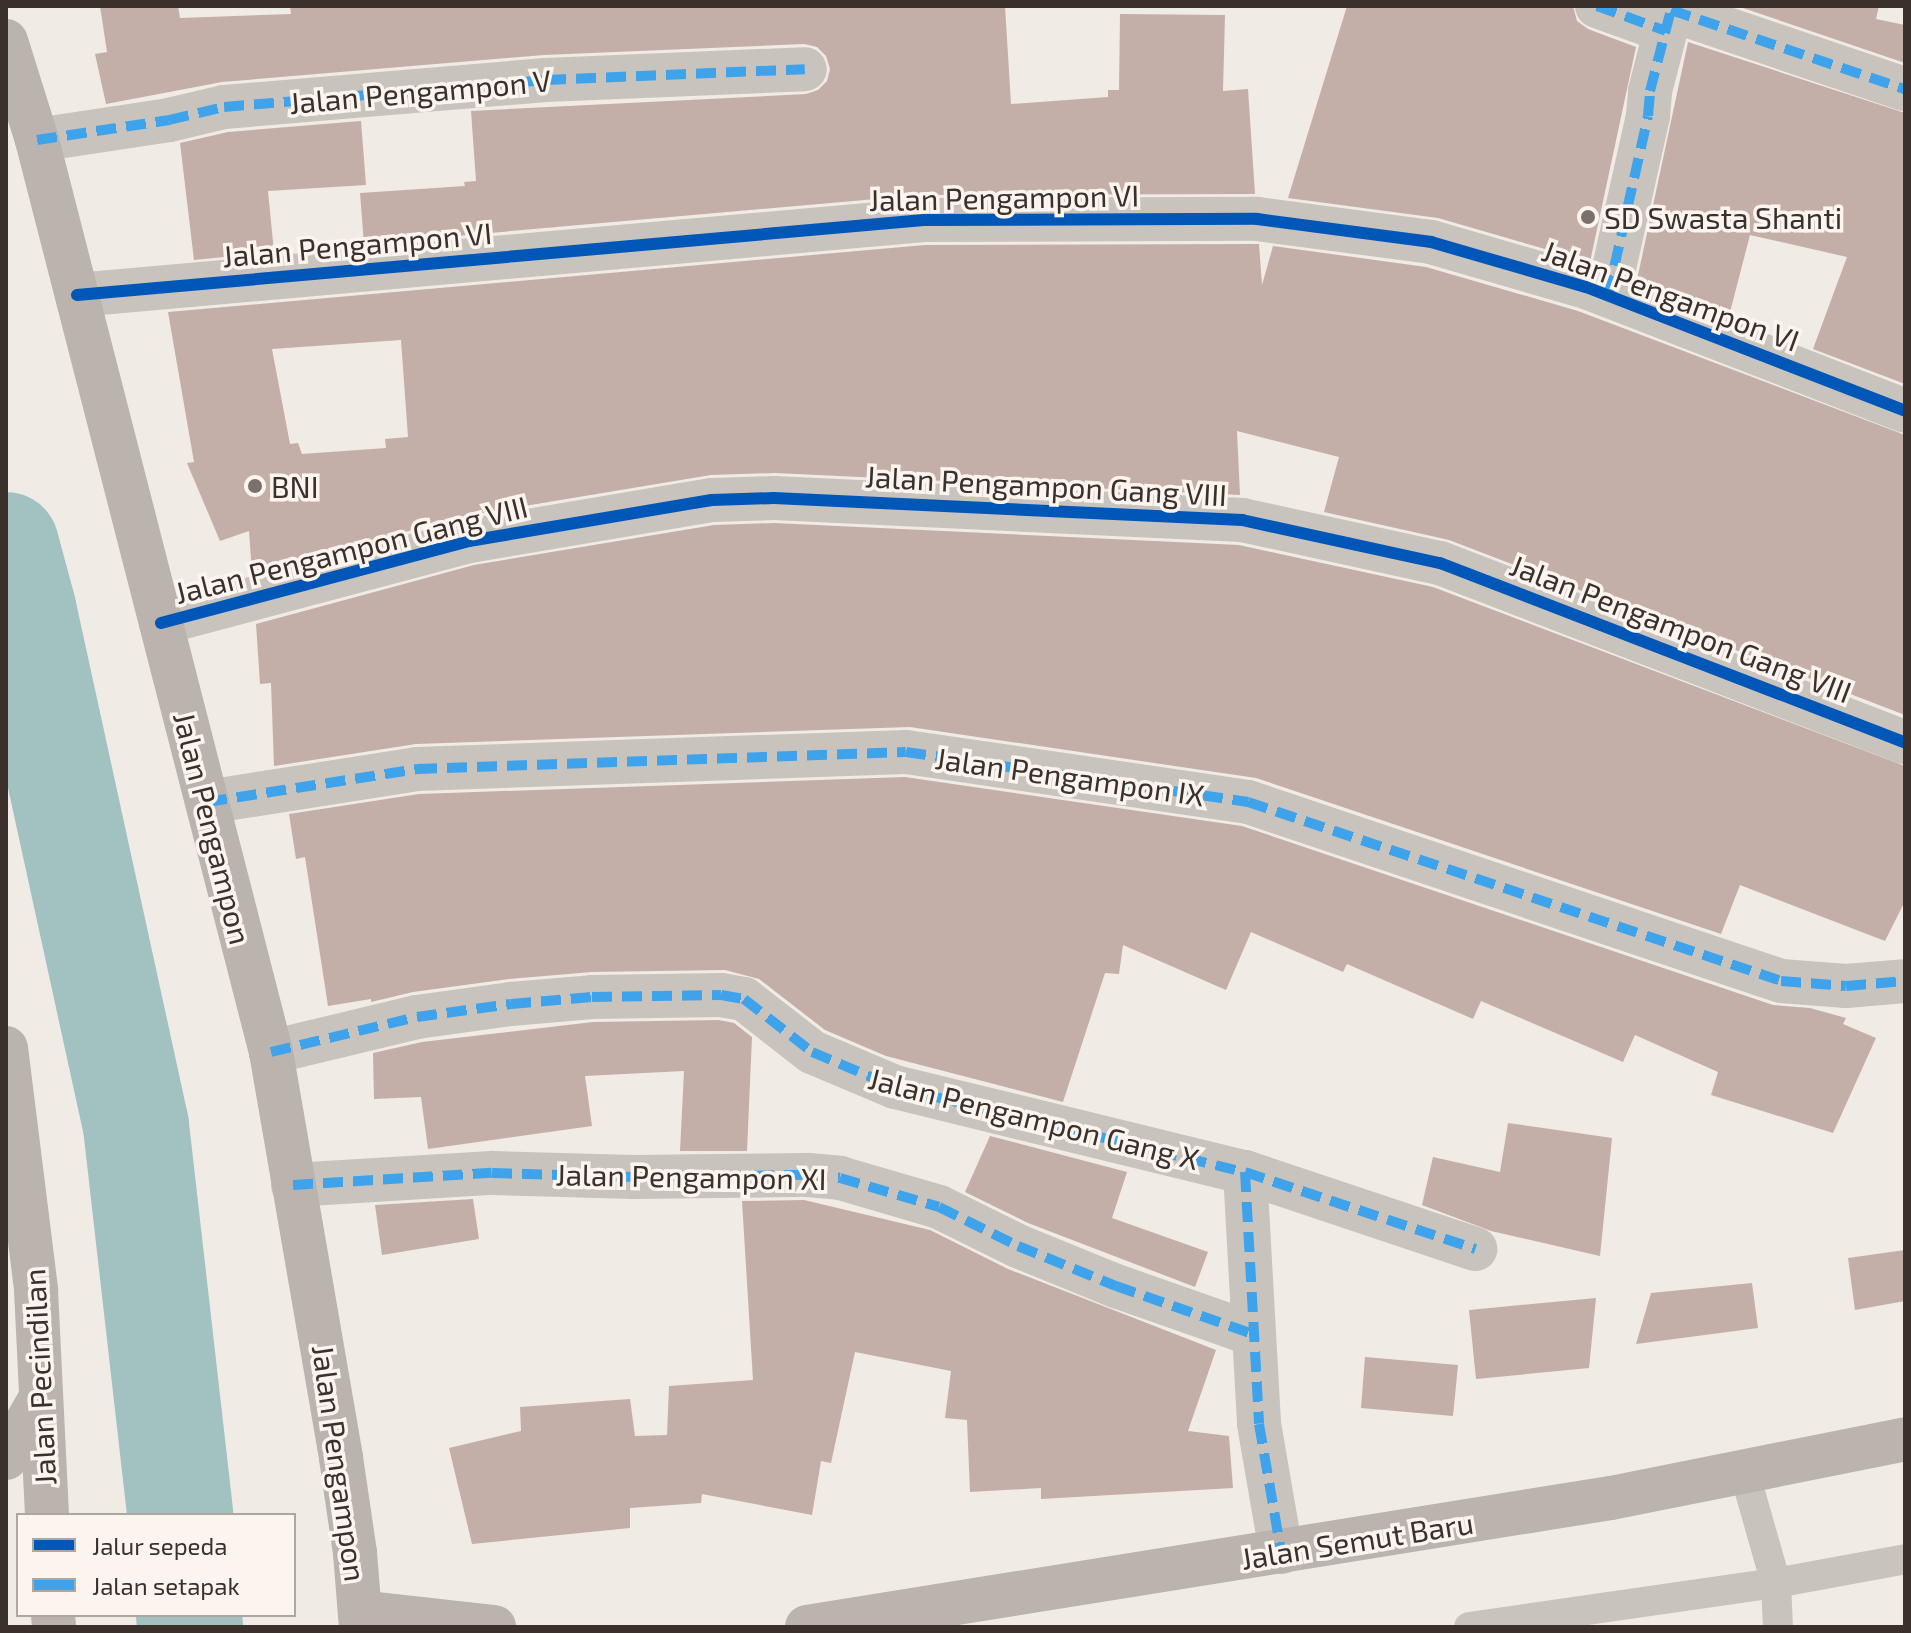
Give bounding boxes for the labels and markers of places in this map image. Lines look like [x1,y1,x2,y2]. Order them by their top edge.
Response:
place label: SD Swasta Shanti [1604,199,1842,235]
marker: SD Swasta Shanti [1579,208,1597,226]
place label: BNI [271,468,319,504]
marker: BNI [246,477,264,495]

